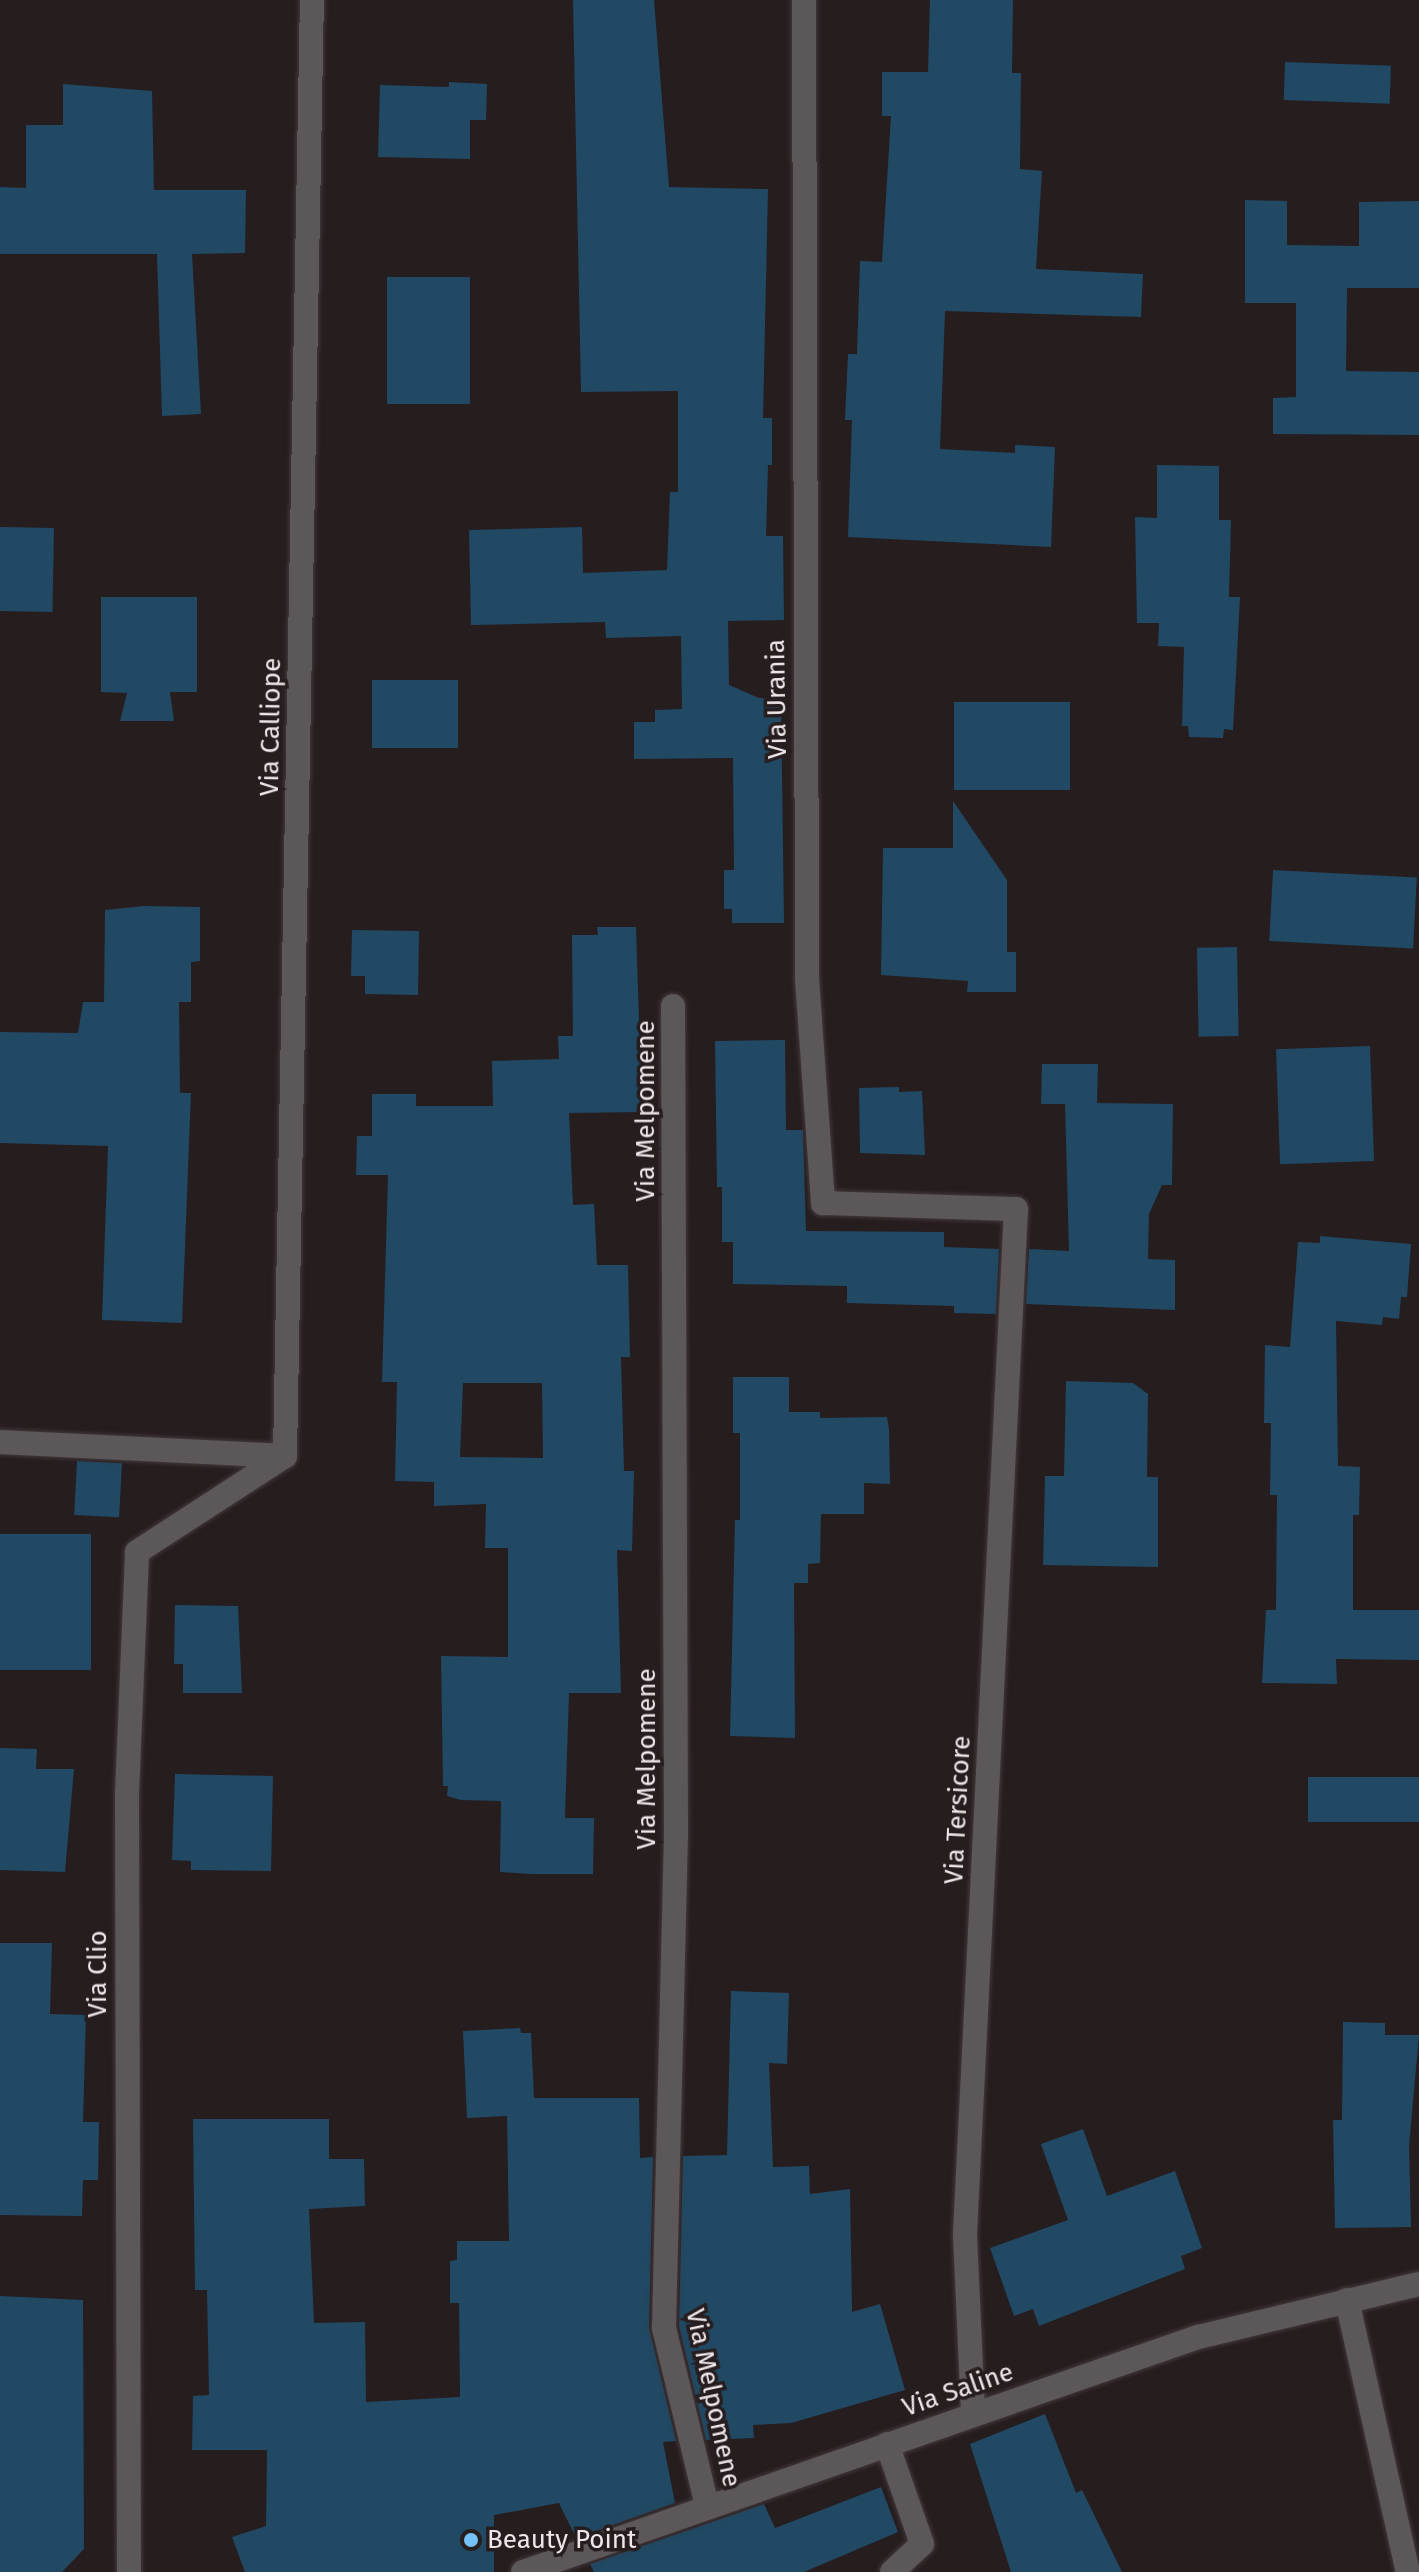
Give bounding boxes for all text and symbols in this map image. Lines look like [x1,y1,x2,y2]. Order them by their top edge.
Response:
street label: Via Urania [760,639,794,759]
street label: Via Calliope [254,658,288,796]
street label: Via Melpomene [630,1020,662,1202]
street label: Via Melpomene [631,1668,663,1850]
street label: Via Tersicore [939,1735,977,1885]
street label: Via Clio [82,1930,114,2018]
street label: Via Melpomene [679,2306,747,2490]
street label: Via Saline [898,2356,1018,2424]
place label: Beauty Point [487,2524,636,2556]
marker: Beauty Point [462,2531,480,2549]

